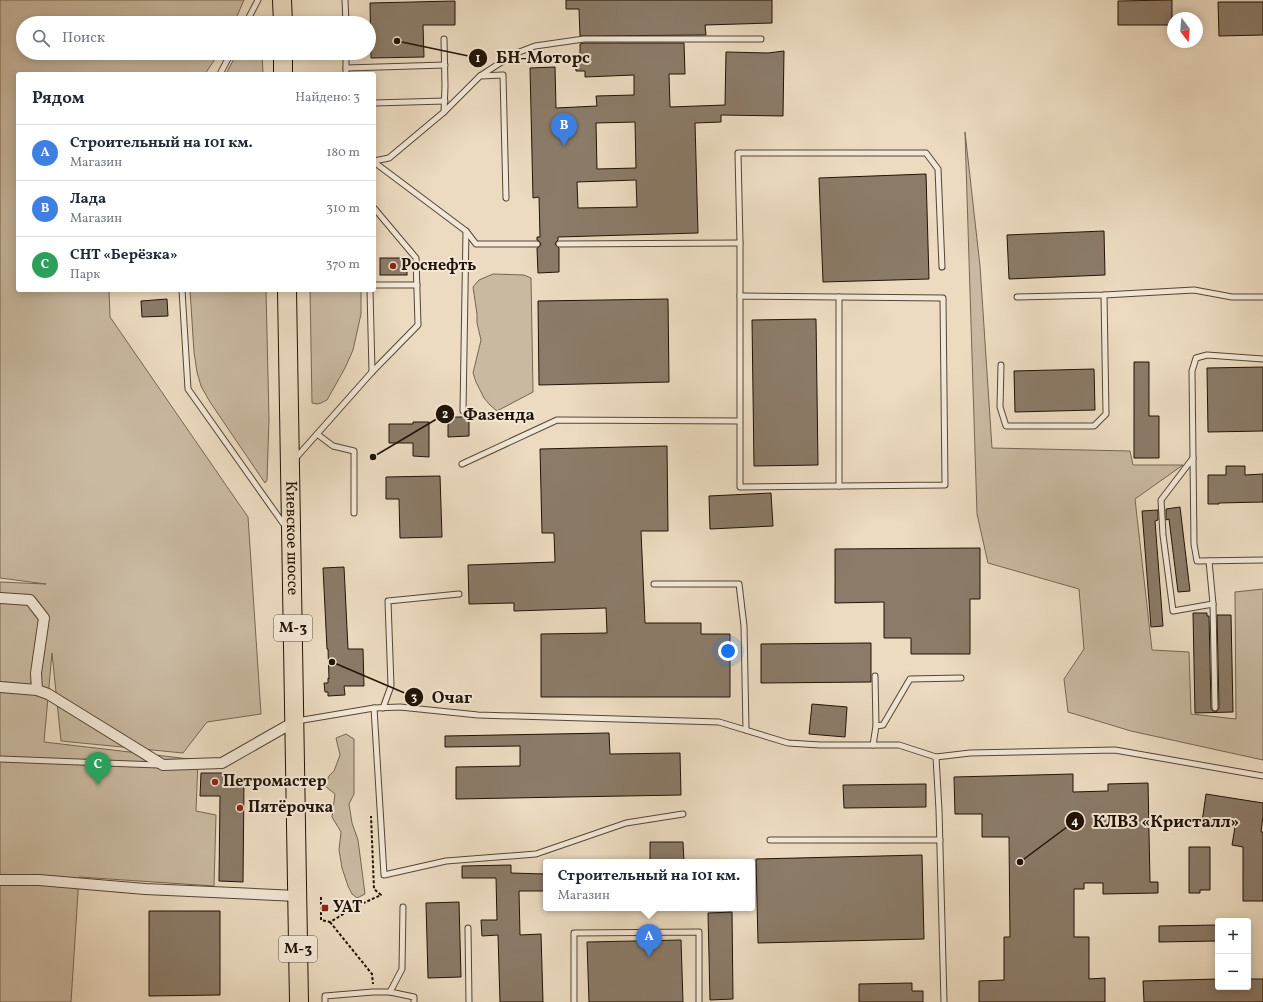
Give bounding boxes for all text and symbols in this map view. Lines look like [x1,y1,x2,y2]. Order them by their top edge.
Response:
north arrow [1167,12,1203,48]
search box [16,16,376,60]
icon: search [30,27,52,49]
text: Поиск [62,28,105,49]
callout: БН-Моторс [468,43,598,72]
text: БН-Моторс [496,47,590,70]
text: 1 [476,51,481,67]
text: Рядом [32,87,85,110]
text: Найдено: 3 [295,89,360,107]
pin: B [551,113,577,146]
text: Строительный на 101 км. [70,133,253,154]
text: A [40,144,50,162]
text: 180 m [326,144,360,162]
text: Магазин [70,154,122,172]
text: Лада [70,189,106,210]
text: B [41,200,49,218]
text: 310 m [326,200,360,218]
text: Магазин [70,210,122,228]
text: СНТ «Берёзка» [70,245,178,266]
place label: Роснефть [401,255,476,277]
text: C [41,256,49,274]
text: 370 m [326,256,360,274]
marker: Роснефть [388,261,398,271]
text: Парк [70,266,100,284]
callout: Фазенда [435,399,542,428]
text: Фазенда [463,404,535,427]
text: 2 [442,407,448,423]
street label: Киевское шоссе [279,480,303,596]
road number: М-3 [274,615,312,641]
your location [718,641,738,661]
callout: Очаг [404,682,480,711]
text: Очаг [432,687,472,710]
text: 3 [411,690,417,706]
pin: C [85,752,111,785]
place label: Петромастер [223,771,327,793]
marker: Петромастер [210,777,220,787]
place label: Пятёрочка [248,797,333,819]
marker: Пятёрочка [235,803,245,813]
callout: КЛВЗ «Кристалл» [1065,806,1247,835]
text: КЛВЗ «Кристалл» [1093,811,1239,834]
text: 4 [1071,814,1079,830]
popup [543,859,755,911]
text: Строительный на 101 км. [558,866,740,887]
text: Магазин [558,887,610,905]
place label: УАТ [333,897,363,919]
marker: УАТ [320,903,330,913]
map controls [1215,918,1251,990]
button: + [1215,918,1251,954]
pin: A [636,924,662,957]
road number: М-3 [279,936,317,962]
button: − [1215,954,1251,990]

